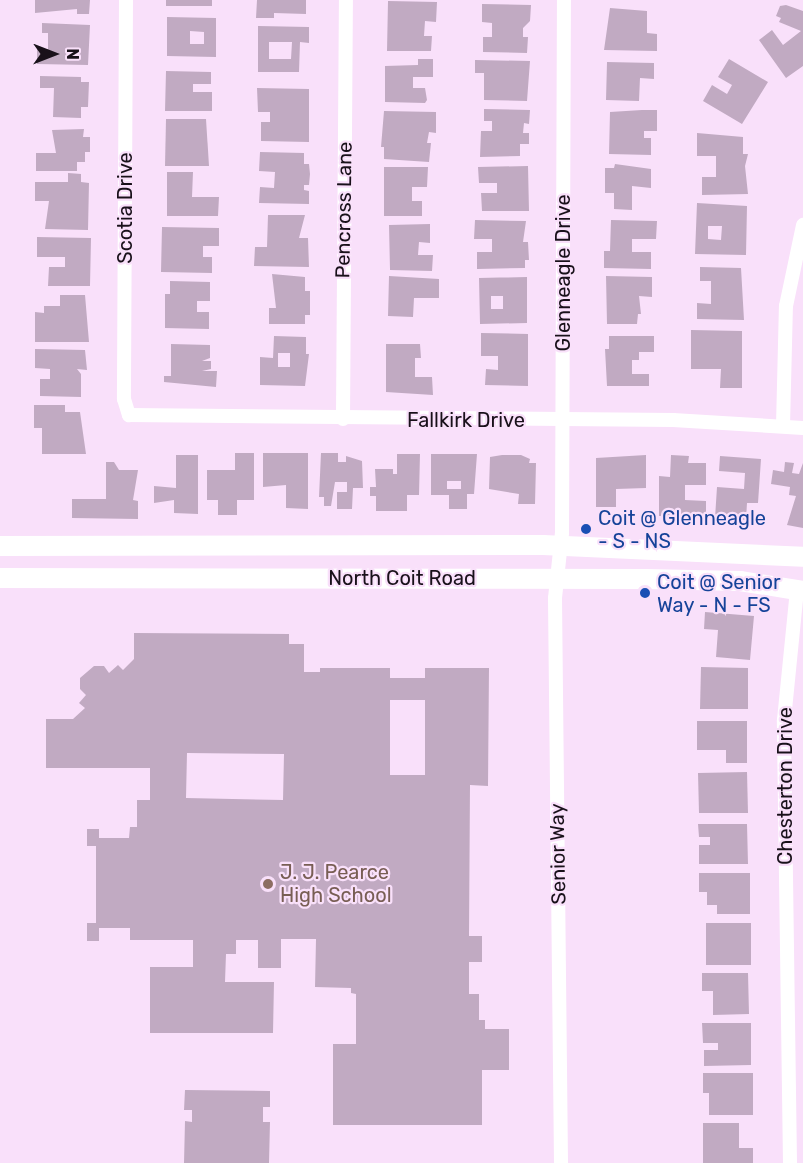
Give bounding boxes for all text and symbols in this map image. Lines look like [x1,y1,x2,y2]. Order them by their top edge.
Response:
north arrow [24,24,84,84]
text: N [63,48,82,60]
street label: Pencross Lane [331,141,357,279]
street label: Scotia Drive [113,152,137,264]
street label: Glenneagle Drive [551,194,575,352]
street label: Fallkirk Drive [407,408,525,432]
place label: Coit @ Glenneagle - S - NS [598,506,766,553]
marker: Coit @ Glenneagle - S - NS [579,522,593,536]
street label: North Coit Road [328,566,476,590]
place label: Coit @ Senior Way - N - FS [657,570,781,617]
marker: Coit @ Senior Way - N - FS [638,586,652,600]
street label: Chesterton Drive [773,707,797,865]
street label: Senior Way [545,803,571,905]
place label: J. J. Pearce High School [280,861,392,908]
marker: J. J. Pearce High School [261,877,275,891]

